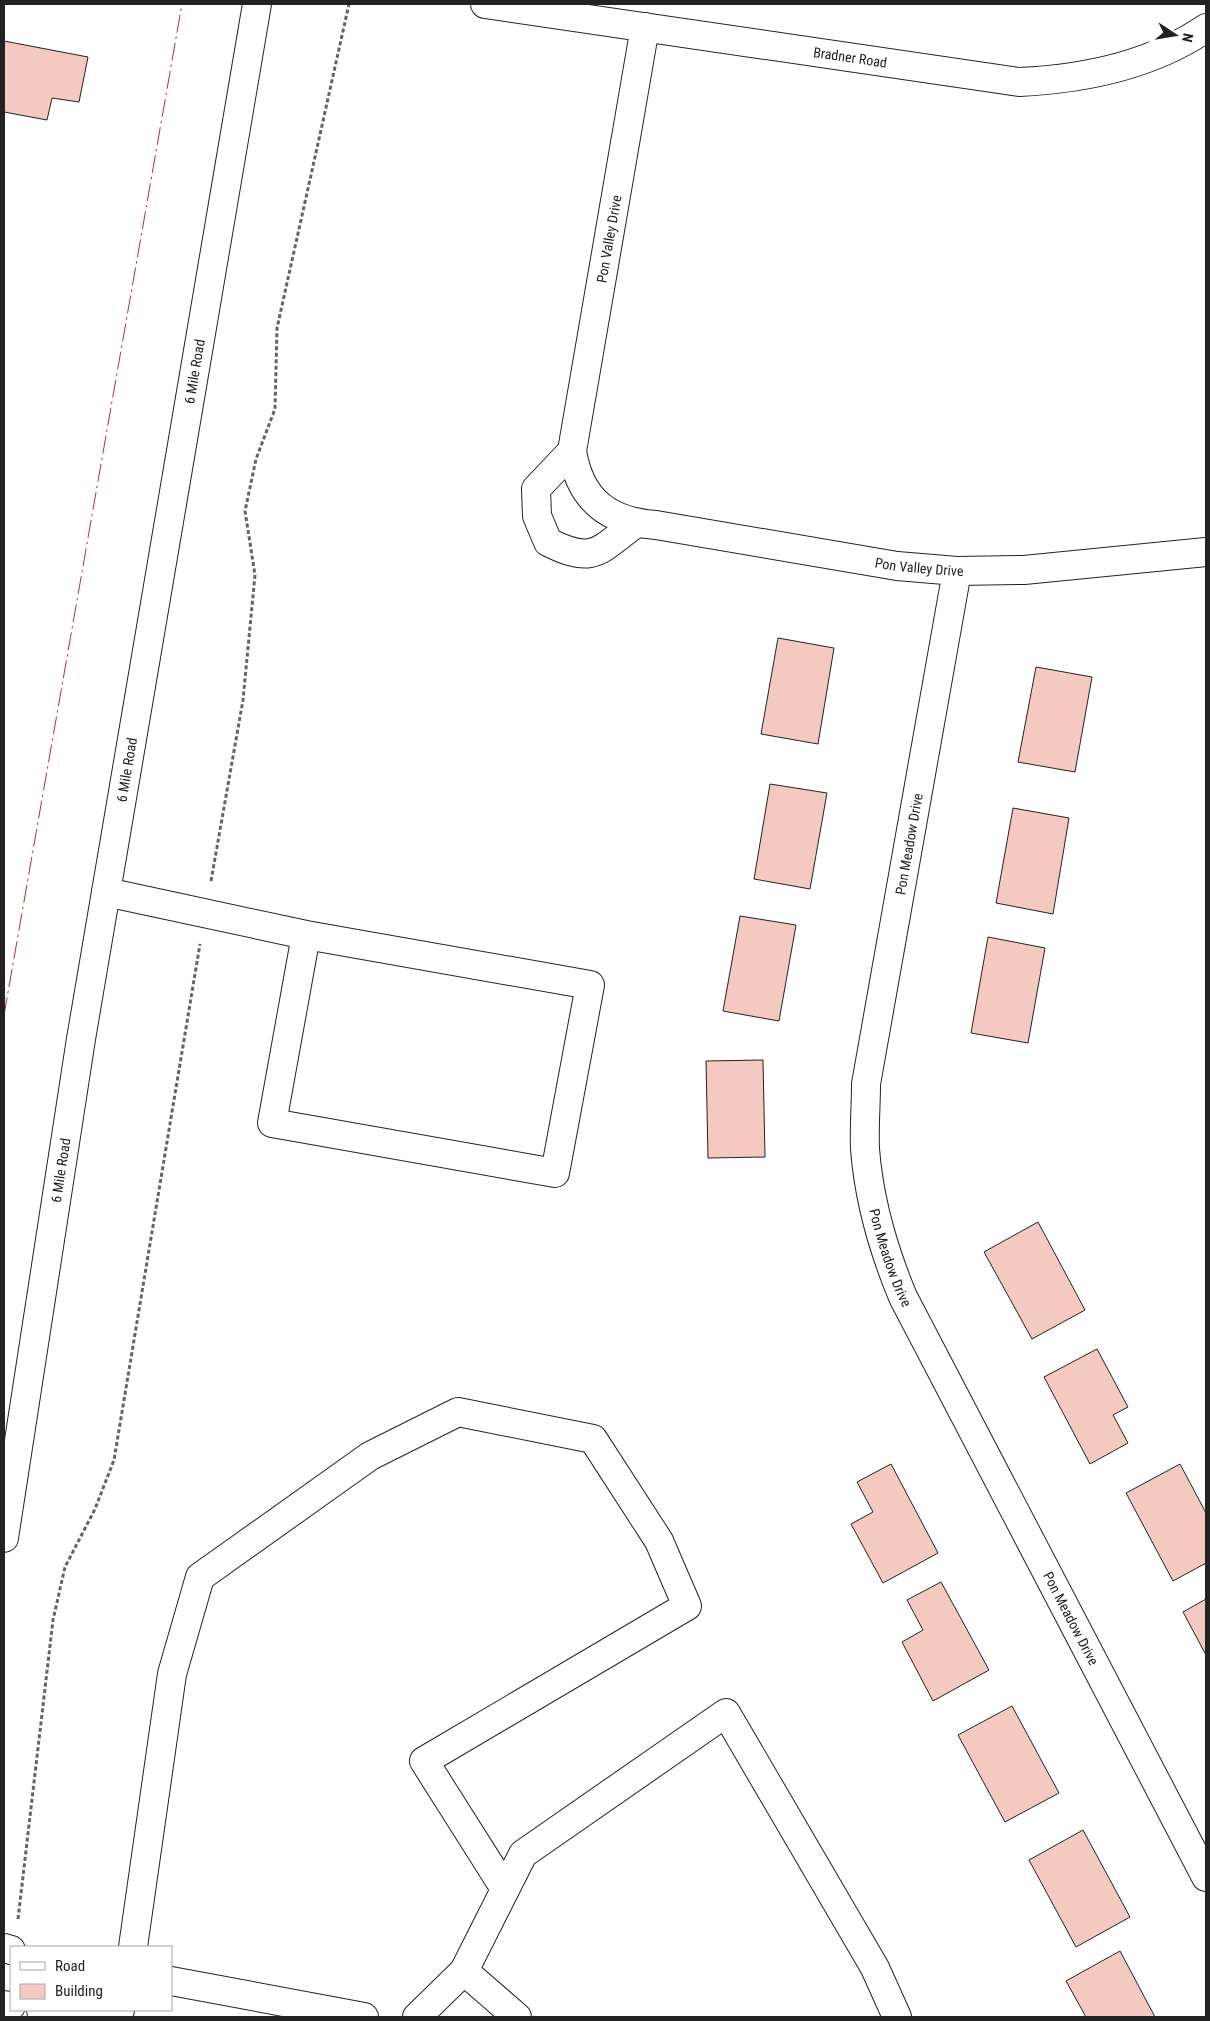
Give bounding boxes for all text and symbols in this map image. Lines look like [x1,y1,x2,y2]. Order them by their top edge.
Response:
north arrow [1150,10,1200,60]
text: N [1179,32,1196,44]
street label: Bradner Road [812,44,888,71]
street label: Pon Valley Drive [593,193,625,284]
street label: 6 Mile Road [181,338,208,405]
street label: Pon Valley Drive [874,554,964,579]
street label: 6 Mile Road [113,736,140,803]
street label: Pon Meadow Drive [892,792,926,896]
street label: 6 Mile Road [48,1137,74,1204]
street label: Pon Meadow Drive [866,1207,915,1310]
street label: Pon Meadow Drive [1040,1569,1102,1668]
legend [10,1946,172,2011]
text: Road [55,1957,85,1975]
text: Building [55,1982,103,2000]

